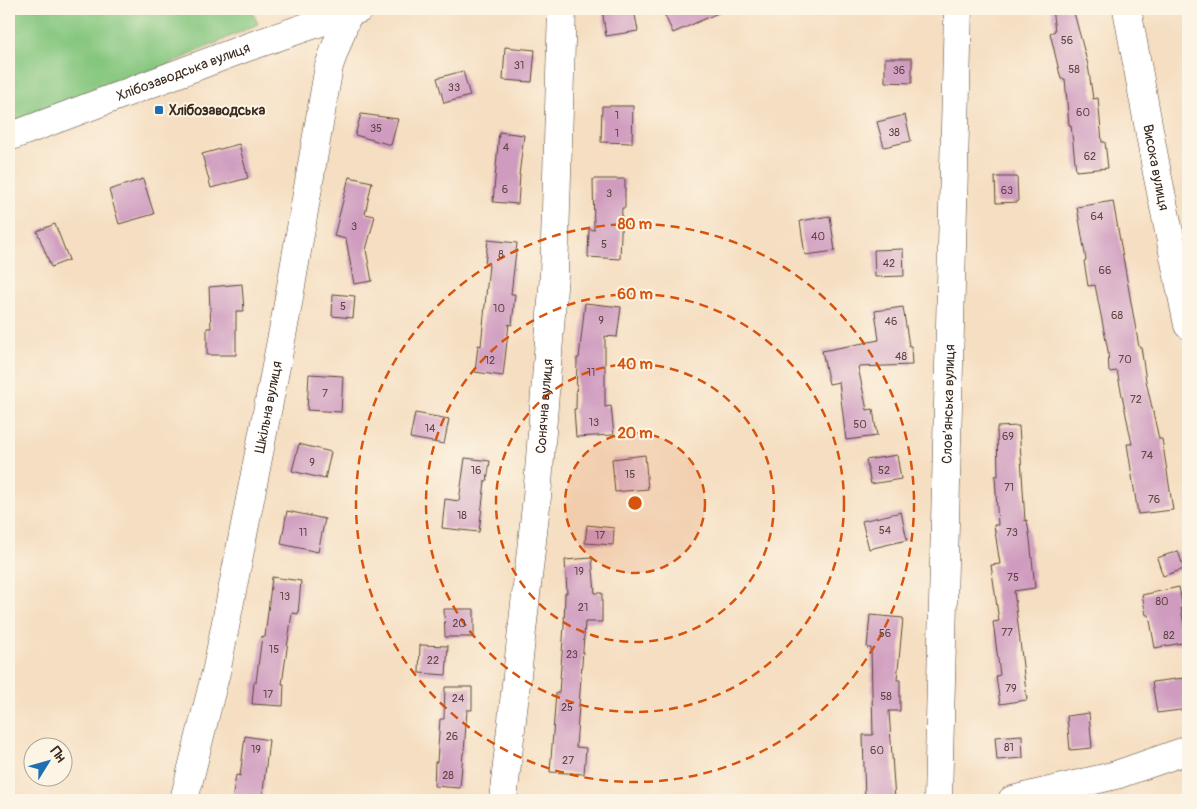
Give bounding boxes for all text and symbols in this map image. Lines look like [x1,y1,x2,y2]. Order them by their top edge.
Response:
house number: 56 [1061,34,1073,47]
street label: Хлібозаводська вулиця [114,39,252,105]
house number: 31 [514,59,524,72]
house number: 58 [1068,63,1080,76]
house number: 36 [893,64,905,77]
house number: 33 [448,81,460,94]
place label: Хлібозаводська [169,102,266,119]
marker: Хлібозаводська [153,104,165,116]
house number: 60 [1076,106,1090,119]
house number: 1 [615,109,619,122]
house number: 35 [370,122,382,135]
street label: Висока вулиця [1139,123,1172,212]
house number: 38 [888,126,900,139]
house number: 1 [615,127,619,140]
house number: 4 [503,141,510,154]
house number: 62 [1084,150,1096,163]
house number: 6 [502,183,508,196]
house number: 63 [1001,184,1013,197]
house number: 3 [606,187,612,200]
house number: 64 [1091,210,1104,223]
text: 80 m [618,215,652,234]
house number: 3 [351,220,357,233]
house number: 40 [811,230,825,243]
house number: 5 [601,238,607,251]
house number: 8 [498,248,504,261]
house number: 42 [883,257,895,270]
house number: 66 [1099,264,1111,277]
text: 60 m [617,285,653,304]
house number: 5 [340,300,346,313]
house number: 10 [493,302,505,315]
house number: 68 [1111,309,1123,322]
house number: 9 [598,314,604,327]
house number: 46 [885,315,897,328]
street label: Слов’янська вулиця [939,344,959,464]
house number: 48 [895,350,907,363]
house number: 70 [1118,353,1132,366]
house number: 12 [485,354,495,367]
text: 40 m [617,355,653,374]
street label: Сонячна вулиця [532,358,557,454]
street label: Шкільна вулиця [251,360,286,455]
house number: 11 [587,366,595,379]
house number: 7 [322,387,328,400]
house number: 72 [1130,393,1142,406]
house number: 13 [589,416,599,429]
house number: 50 [853,418,867,431]
house number: 14 [425,422,436,435]
text: 20 m [617,424,653,443]
house number: 69 [1002,430,1014,443]
house number: 74 [1141,449,1154,462]
house number: 9 [309,456,315,469]
house number: 16 [471,464,481,477]
house number: 52 [878,464,890,477]
house number: 15 [625,468,635,481]
house number: 71 [1004,481,1014,494]
house number: 76 [1148,493,1160,506]
centre of rings [626,494,644,512]
house number: 18 [457,509,467,522]
house number: 54 [879,524,892,537]
house number: 11 [299,526,307,539]
house number: 73 [1006,526,1018,539]
house number: 17 [595,529,605,542]
house number: 19 [574,565,584,578]
house number: 75 [1007,571,1019,584]
house number: 13 [280,590,290,603]
house number: 80 [1155,595,1169,608]
house number: 21 [578,601,588,614]
house number: 20 [452,617,466,630]
house number: 77 [1001,626,1013,639]
house number: 56 [879,627,891,640]
house number: 82 [1163,629,1175,642]
house number: 15 [269,643,279,656]
house number: 23 [566,648,578,661]
house number: 22 [427,654,439,667]
house number: 79 [1005,682,1017,695]
house number: 17 [263,688,273,701]
house number: 58 [880,690,892,703]
house number: 24 [452,692,465,705]
house number: 25 [561,701,573,714]
house number: 26 [446,730,458,743]
north arrow [22,736,72,786]
house number: 81 [1004,741,1014,754]
text: Пн [47,743,69,766]
house number: 19 [251,743,261,756]
house number: 60 [870,744,884,757]
house number: 27 [562,754,574,767]
house number: 28 [442,769,454,782]

